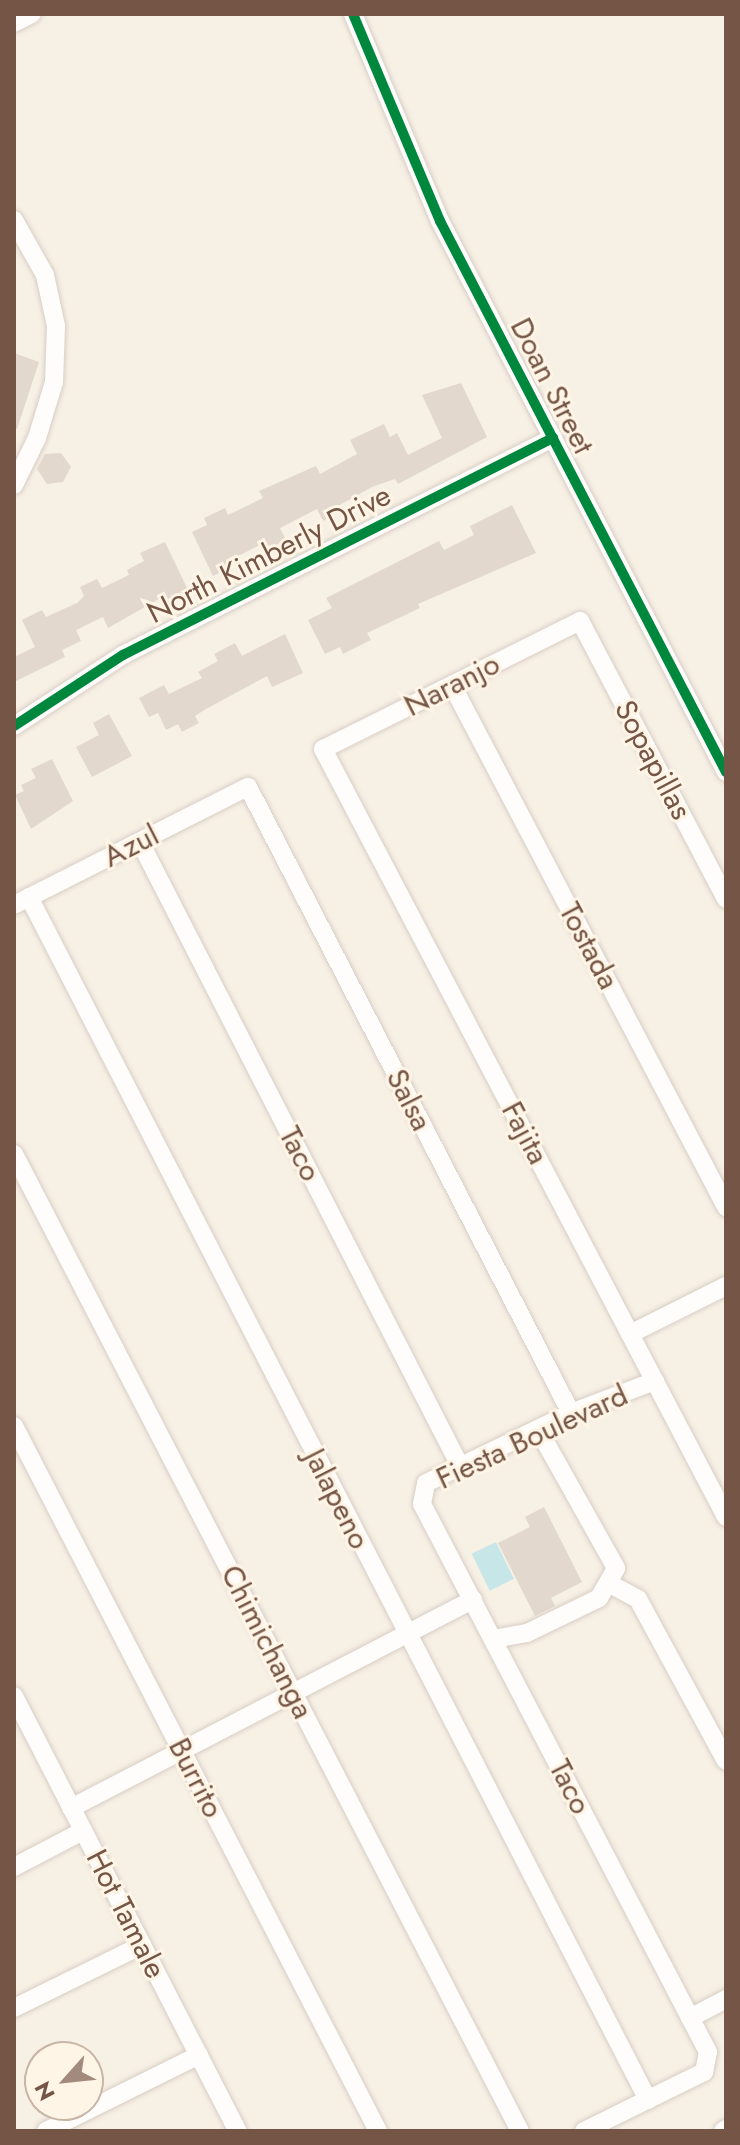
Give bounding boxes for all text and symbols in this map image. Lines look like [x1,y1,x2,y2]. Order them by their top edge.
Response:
street label: Doan Street [502,312,602,460]
street label: North Kimberly Drive [141,477,397,631]
street label: Naranjo [398,646,506,724]
street label: Sopapillas [607,694,699,826]
street label: Azul [97,817,165,875]
street label: Tostada [551,897,627,995]
street label: Salsa [378,1063,440,1137]
street label: Fajita [494,1096,556,1170]
street label: Taco [271,1121,329,1187]
street label: Fiesta Boulevard [431,1377,633,1497]
street label: Jalapeno [297,1443,377,1555]
street label: Chimichanga [213,1559,321,1725]
street label: Burrito [161,1732,231,1824]
street label: Taco [541,1754,599,1820]
street label: Hot Tamale [78,1844,174,1984]
north arrow [24,2041,104,2121]
text: N [26,2076,63,2106]

